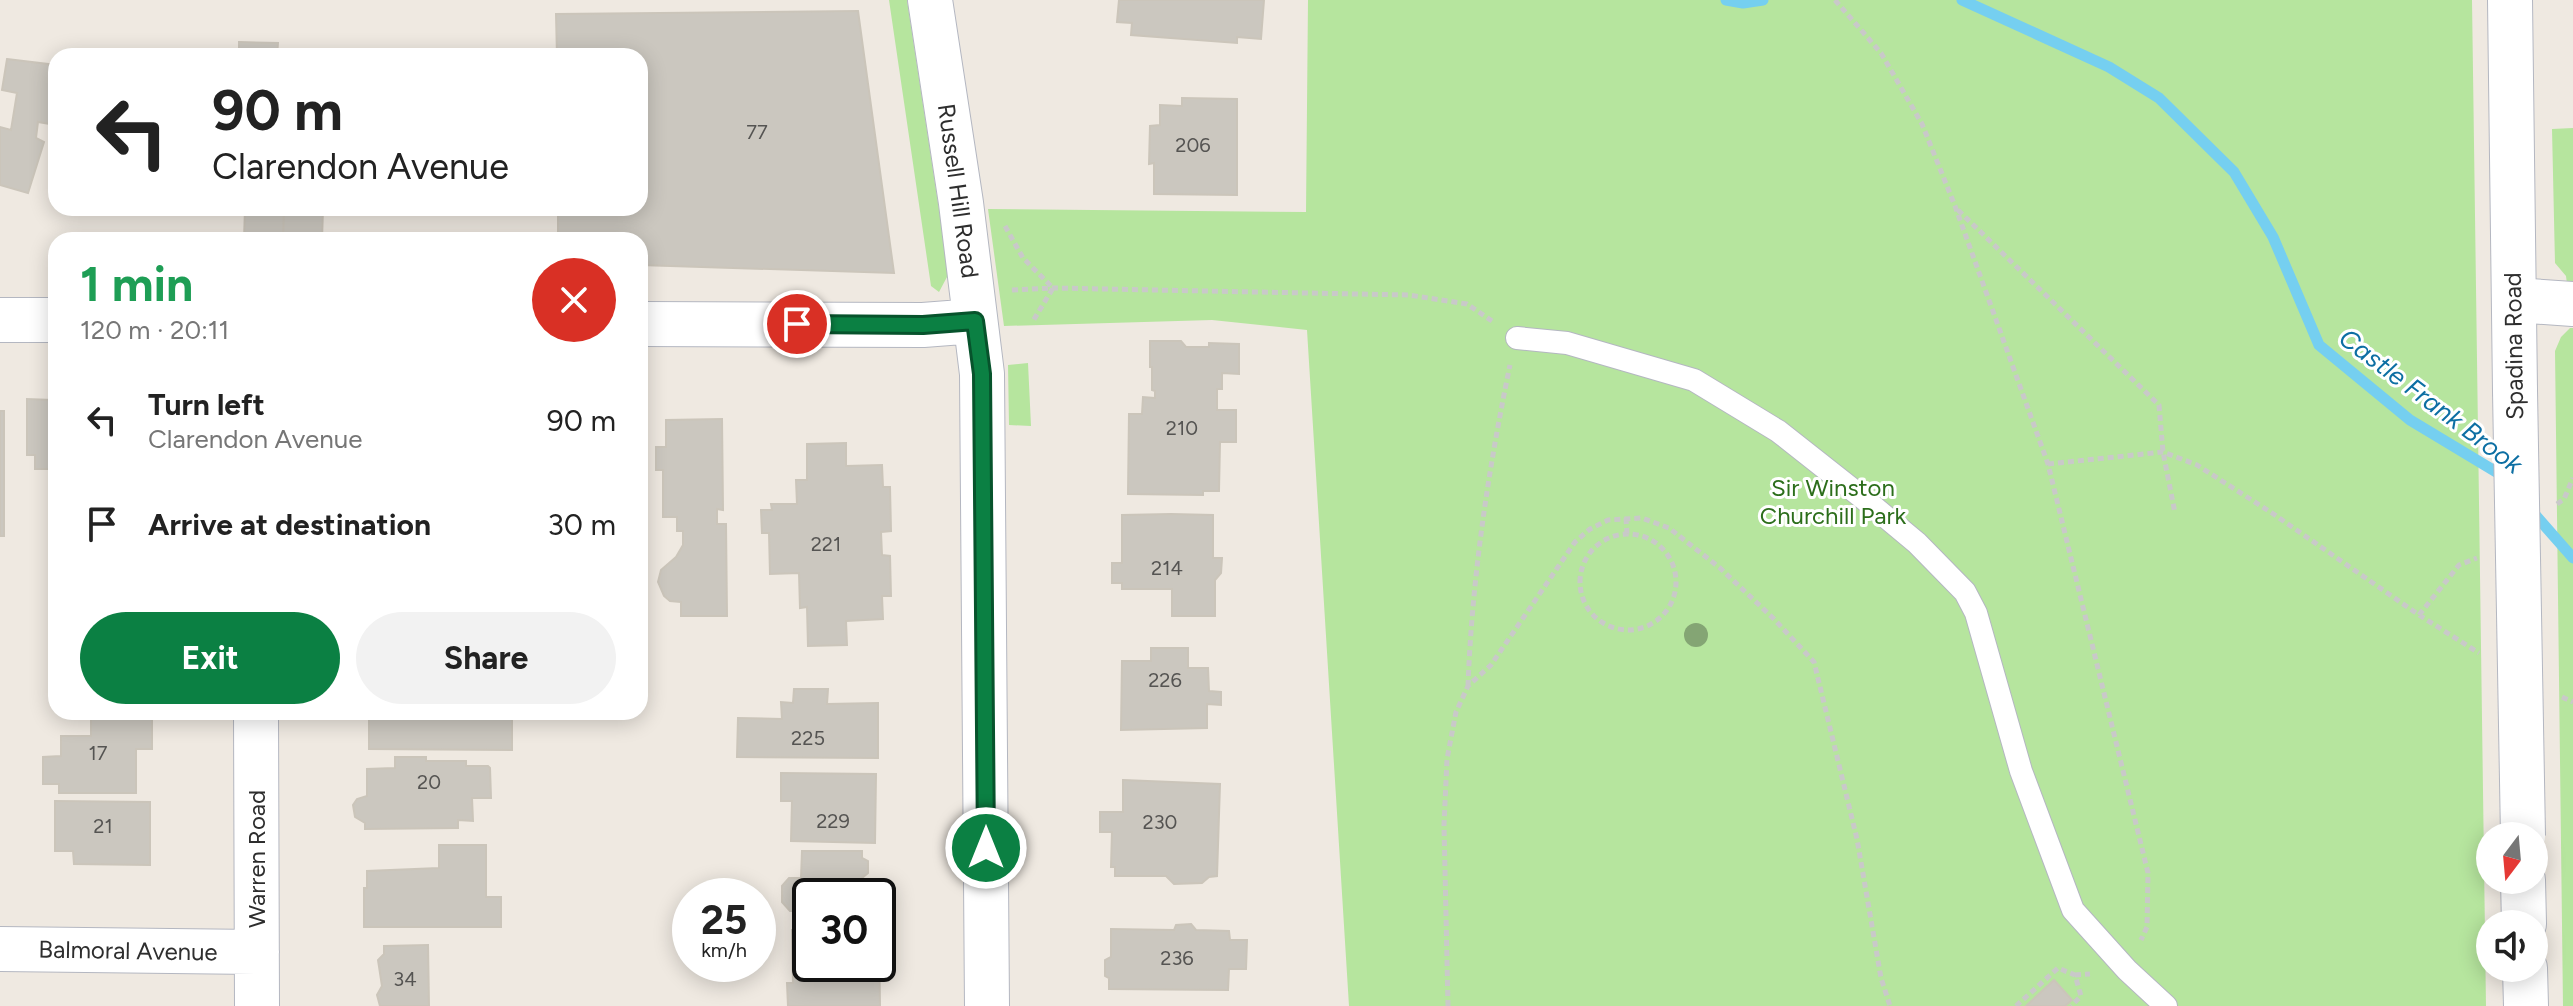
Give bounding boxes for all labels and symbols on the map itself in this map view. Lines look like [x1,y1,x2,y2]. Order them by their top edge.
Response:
street label: Russell Hill Road [932,102,985,280]
house number: 77 [746,120,768,144]
house number: 206 [1175,133,1211,157]
street label: Spadina Road [2498,272,2529,420]
pin [763,290,831,358]
water label: Castle Frank Brook [2333,321,2530,481]
house number: 210 [1166,416,1198,440]
park label: Sir Winston Churchill Park [1760,473,1906,530]
house number: 221 [811,532,841,556]
house number: 214 [1151,556,1183,580]
house number: 226 [1148,668,1182,692]
house number: 225 [791,726,825,750]
house number: 17 [89,741,108,765]
house number: 20 [417,770,441,794]
street label: Warren Road [242,790,271,928]
position arrow [944,806,1028,890]
house number: 229 [816,809,850,833]
house number: 230 [1143,810,1177,834]
house number: 21 [93,814,113,838]
north arrow [2476,822,2548,894]
speed limit sign: 30 [792,878,896,982]
street label: Balmoral Avenue [38,934,218,967]
house number: 236 [1160,946,1194,970]
house number: 34 [393,967,417,991]

